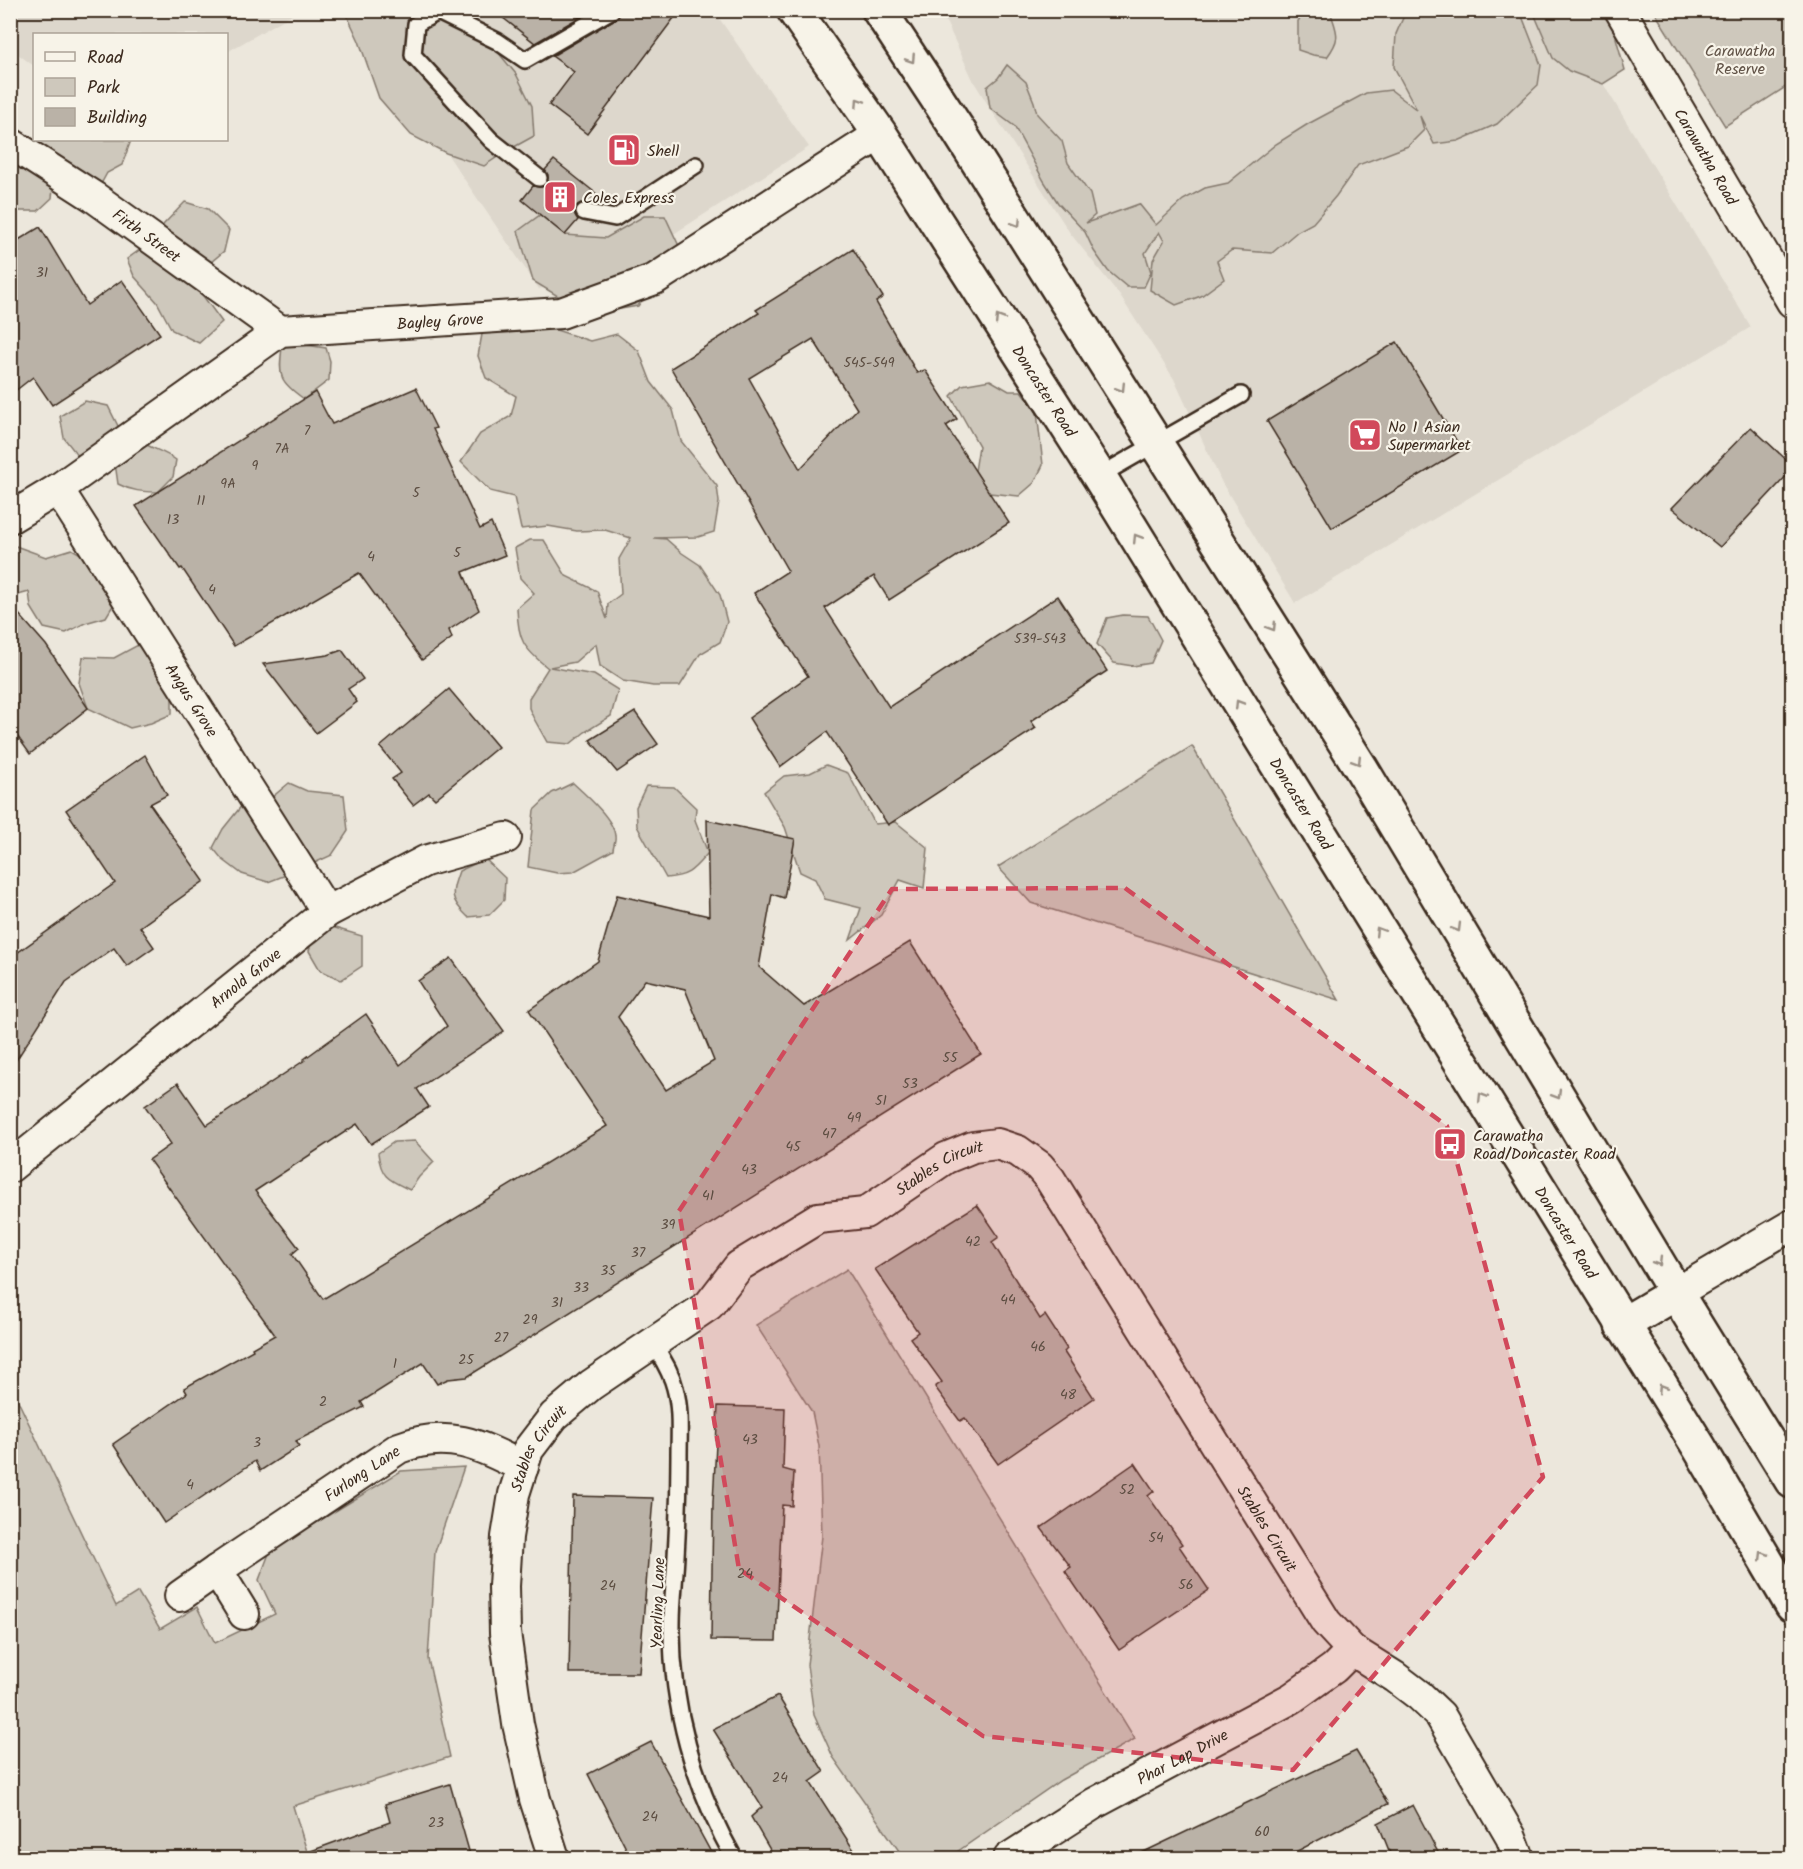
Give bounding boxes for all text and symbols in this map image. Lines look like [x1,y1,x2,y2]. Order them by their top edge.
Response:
legend [33,33,228,141]
park label: Carawatha Reserve [1705,39,1775,82]
text: Road [87,44,124,73]
one-way arrow [904,53,916,63]
text: Park [87,74,120,103]
one-way arrow [855,98,866,109]
text: Building [87,104,147,133]
street label: Carawatha Road [1667,104,1744,211]
fuel station icon: Shell [606,132,642,168]
place label: Shell [647,139,679,164]
building icon: Coles Express [542,179,578,215]
place label: Coles Express [583,186,674,211]
street label: Firth Street [106,203,186,270]
one-way arrow [1009,217,1020,228]
house number: 31 [36,262,48,284]
street label: Bayley Grove [396,307,484,337]
one-way arrow [994,315,1006,325]
street label: Doncaster Road [1004,341,1083,443]
house number: 545-549 [843,352,895,374]
one-way arrow [1113,382,1125,392]
place label: No 1 Asian Supermarket [1388,415,1472,458]
supermarket icon: No 1 Asian Supermarket [1347,417,1383,453]
house number: 7 [304,420,311,442]
house number: 7A [275,438,289,460]
house number: 9 [252,455,259,477]
house number: 9A [220,473,236,495]
house number: 5 [412,482,421,504]
house number: 11 [197,490,205,512]
house number: 13 [167,509,179,531]
one-way arrow [1133,533,1144,544]
house number: 5 [453,542,462,564]
house number: 4 [367,546,375,568]
house number: 4 [208,579,216,601]
one-way arrow [1264,621,1276,631]
house number: 539-543 [1014,628,1066,650]
street label: Angus Grove [158,659,224,743]
one-way arrow [1235,699,1246,710]
street label: Doncaster Road [1262,753,1339,856]
one-way arrow [1349,755,1361,765]
one-way arrow [1450,922,1462,932]
one-way arrow [1376,927,1387,938]
street label: Arnold Grove [205,942,287,1015]
house number: 55 [942,1047,959,1069]
house number: 53 [902,1073,918,1095]
one-way arrow [1550,1089,1562,1099]
house number: 51 [875,1090,887,1112]
one-way arrow [1478,1093,1489,1104]
house number: 49 [847,1107,861,1129]
house number: 47 [822,1123,837,1145]
place label: Carawatha Road/Doncaster Road [1473,1124,1616,1167]
bus stop icon: Carawatha Road/Doncaster Road [1432,1126,1468,1162]
street label: Stables Circuit [891,1135,985,1203]
house number: 45 [785,1136,802,1158]
house number: 43 [741,1159,757,1181]
street label: Doncaster Road [1527,1182,1604,1285]
house number: 41 [702,1185,714,1207]
house number: 39 [661,1214,676,1236]
house number: 42 [965,1231,981,1253]
house number: 37 [631,1242,646,1264]
one-way arrow [1650,1256,1662,1266]
house number: 35 [600,1260,617,1282]
house number: 33 [573,1277,589,1299]
house number: 44 [1000,1289,1016,1311]
house number: 31 [551,1292,563,1314]
house number: 29 [523,1309,538,1331]
house number: 27 [494,1327,509,1349]
house number: 46 [1030,1336,1046,1358]
house number: 25 [458,1349,475,1371]
house number: 1 [393,1353,397,1375]
house number: 48 [1060,1384,1077,1406]
one-way arrow [1657,1384,1669,1394]
house number: 2 [319,1391,327,1413]
street label: Stables Circuit [505,1399,573,1495]
house number: 43 [742,1429,758,1451]
house number: 3 [253,1432,261,1454]
street label: Furlong Lane [320,1440,406,1509]
house number: 4 [186,1474,194,1496]
house number: 52 [1119,1479,1135,1501]
street label: Stables Circuit [1230,1481,1303,1578]
house number: 54 [1148,1527,1164,1549]
one-way arrow [1758,1551,1770,1561]
street label: Yearling Lane [644,1557,673,1649]
house number: 24 [737,1563,753,1585]
house number: 56 [1178,1574,1194,1596]
house number: 24 [600,1575,616,1597]
street label: Phar Lap Drive [1133,1723,1233,1792]
house number: 24 [772,1767,788,1789]
house number: 24 [642,1806,658,1828]
house number: 23 [428,1812,444,1834]
house number: 60 [1255,1821,1269,1843]

